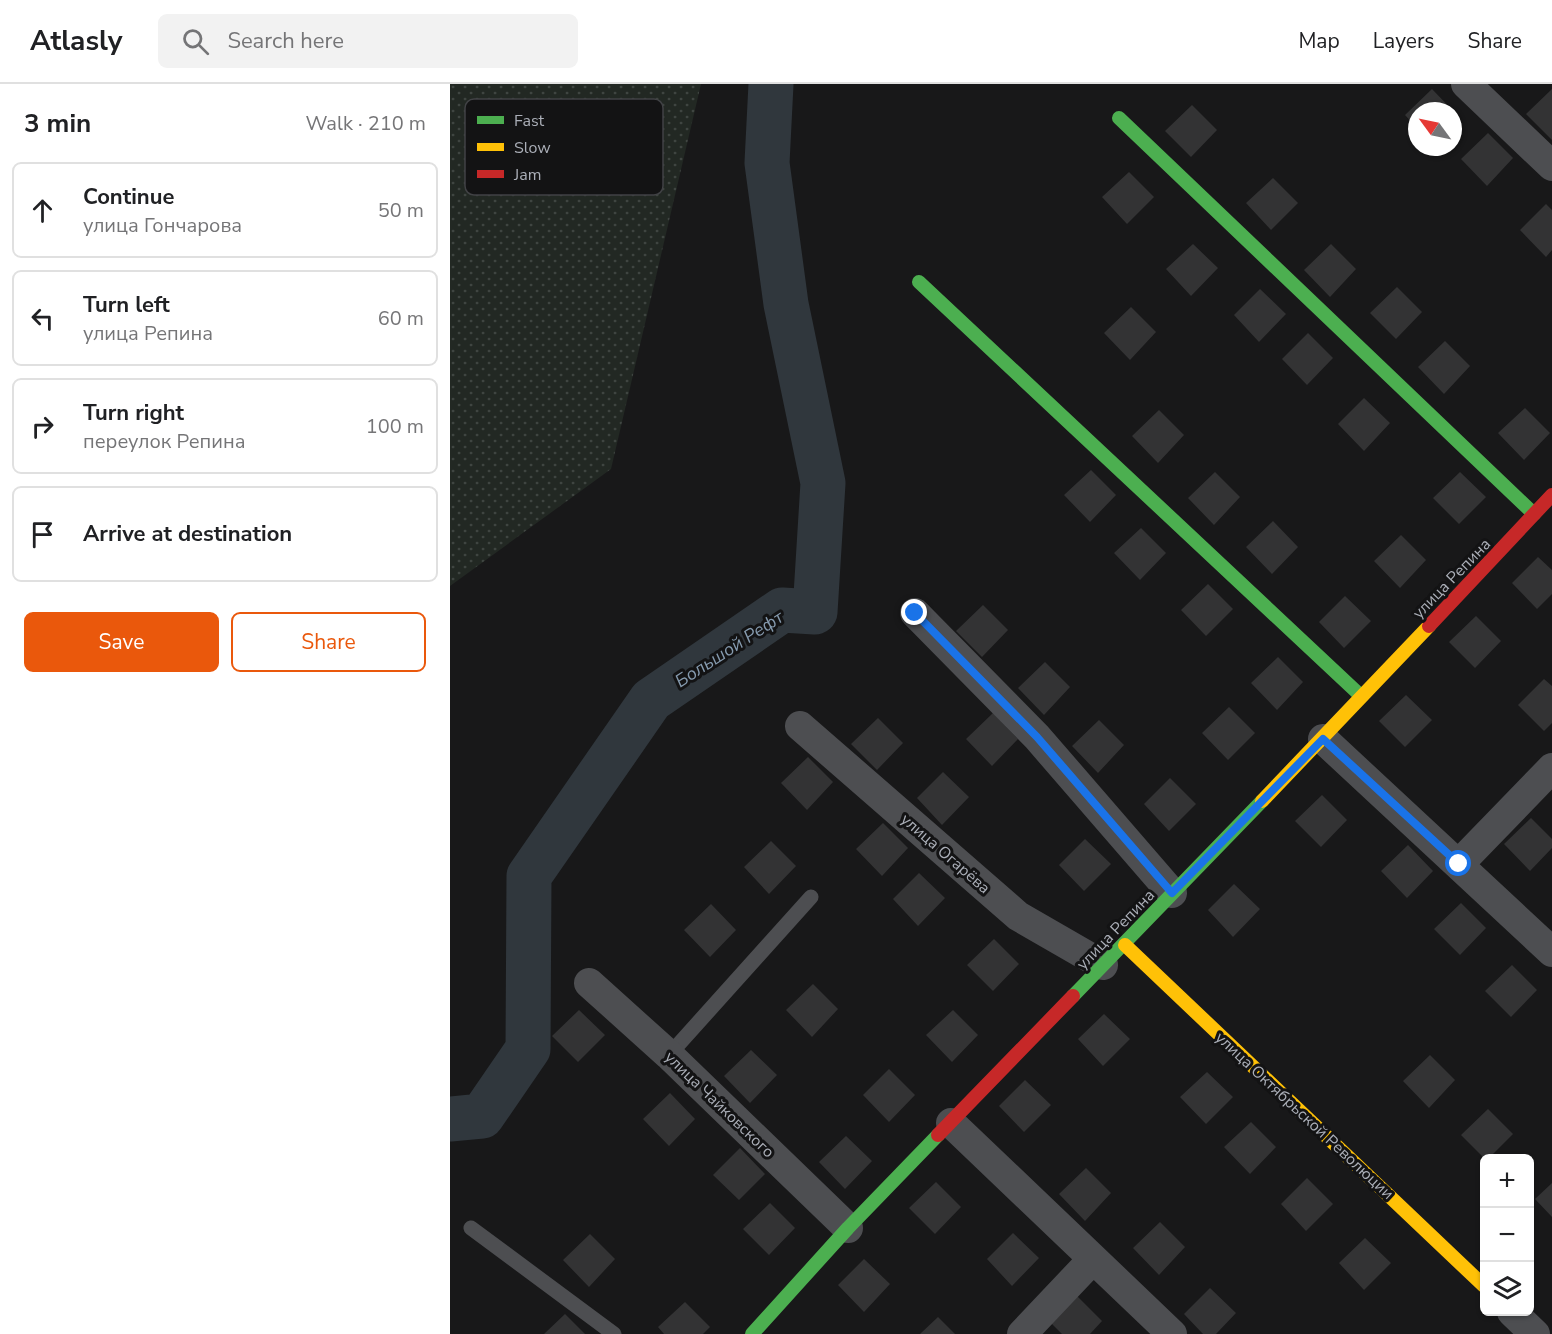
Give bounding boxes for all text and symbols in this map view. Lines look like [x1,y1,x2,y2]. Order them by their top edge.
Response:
search box [158,14,578,68]
text: Atlasly [30,22,122,60]
icon: search [179,25,212,58]
text: Search here [227,26,344,56]
text: Map [1298,27,1340,55]
text: Layers [1373,27,1434,55]
text: Share [1467,27,1522,55]
legend [465,99,663,195]
north arrow [1408,102,1462,156]
text: 3 min [24,106,91,141]
text: Walk · 210 m [306,110,426,137]
text: Fast [514,110,545,132]
text: Slow [514,137,551,159]
text: Jam [513,164,541,186]
text: Continue [83,182,174,212]
icon: ahead [26,194,59,227]
text: 50 m [378,197,424,224]
text: улица Гончарова [83,212,242,239]
text: Turn left [83,290,170,320]
icon: left [26,302,59,335]
text: 60 m [378,305,424,332]
text: улица Репина [83,320,213,347]
text: Turn right [83,398,184,428]
icon: right [26,410,59,443]
text: 100 m [366,413,424,440]
text: переулок Репина [83,428,245,455]
icon: arrive [26,518,59,551]
text: Arrive at destination [83,519,292,549]
street label: улица Репина [1408,534,1496,624]
route end [901,599,927,625]
water label: Большой Рефт [670,604,789,693]
button: Save [24,612,219,672]
button: Share [231,612,426,672]
street label: улица Огарёва [896,809,995,899]
route start [1445,850,1471,876]
street label: улица Репина [1072,885,1160,975]
street label: улица Октябрьской Революции [1210,1027,1398,1204]
street label: улица Чайковского [660,1047,779,1163]
map controls [1480,1154,1534,1316]
button: + [1480,1154,1534,1208]
button: − [1480,1208,1534,1262]
button: layers [1480,1262,1534,1316]

